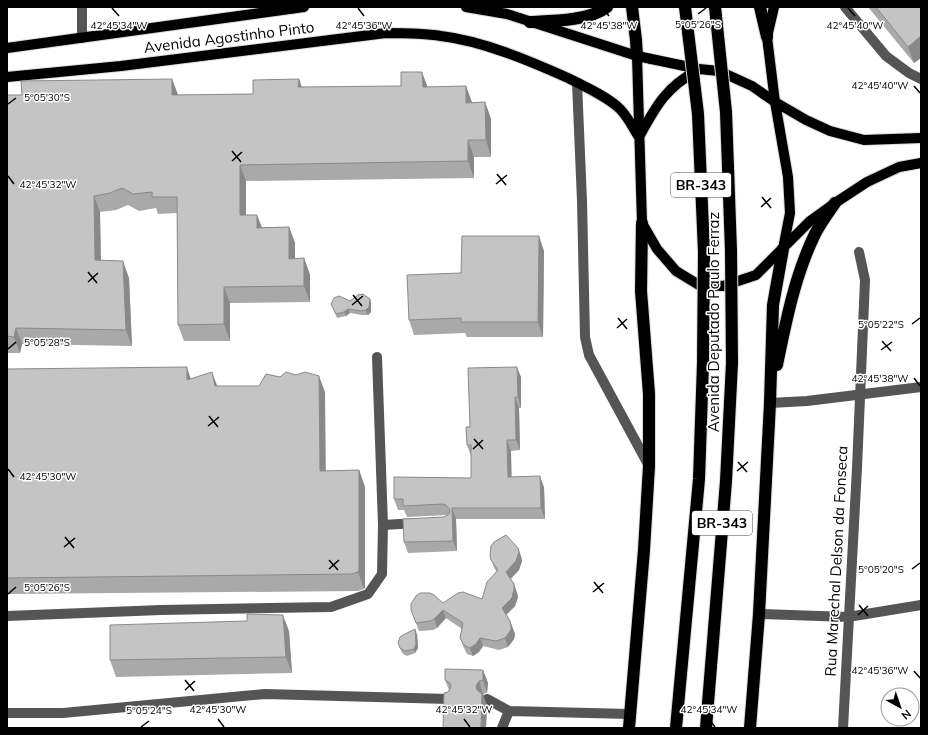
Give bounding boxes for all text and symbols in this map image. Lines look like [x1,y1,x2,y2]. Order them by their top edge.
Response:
street label: Avenida Agostinho Pinto [143,17,315,57]
text: 5°05'26"S [675,18,721,31]
text: 42°45'34"W [91,19,147,32]
text: 42°45'36"W [336,19,392,32]
text: 42°45'38"W [581,19,637,32]
text: 42°45'40"W [827,19,883,32]
text: 42°45'40"W [852,79,908,92]
text: 5°05'30"S [24,91,70,104]
road number: BR-343 [671,173,731,197]
text: 42°45'32"W [20,178,76,191]
street label: Avenida Deputado Paulo Ferraz [704,211,723,432]
text: 5°05'22"S [858,318,904,331]
text: 5°05'28"S [24,336,70,349]
text: 42°45'38"W [852,372,908,385]
street label: Rua Marechal Delson da Fonseca [820,445,852,677]
text: 42°45'30"W [20,470,76,483]
road number: BR-343 [692,511,752,535]
text: 5°05'20"S [858,563,904,576]
text: 5°05'26"S [24,581,70,594]
text: 42°45'36"W [852,664,908,677]
north arrow [880,687,920,727]
text: 42°45'30"W [190,703,246,716]
text: 42°45'32"W [436,703,492,716]
text: 42°45'34"W [681,703,737,716]
text: 5°05'24"S [126,704,172,717]
text: N [899,707,914,723]

